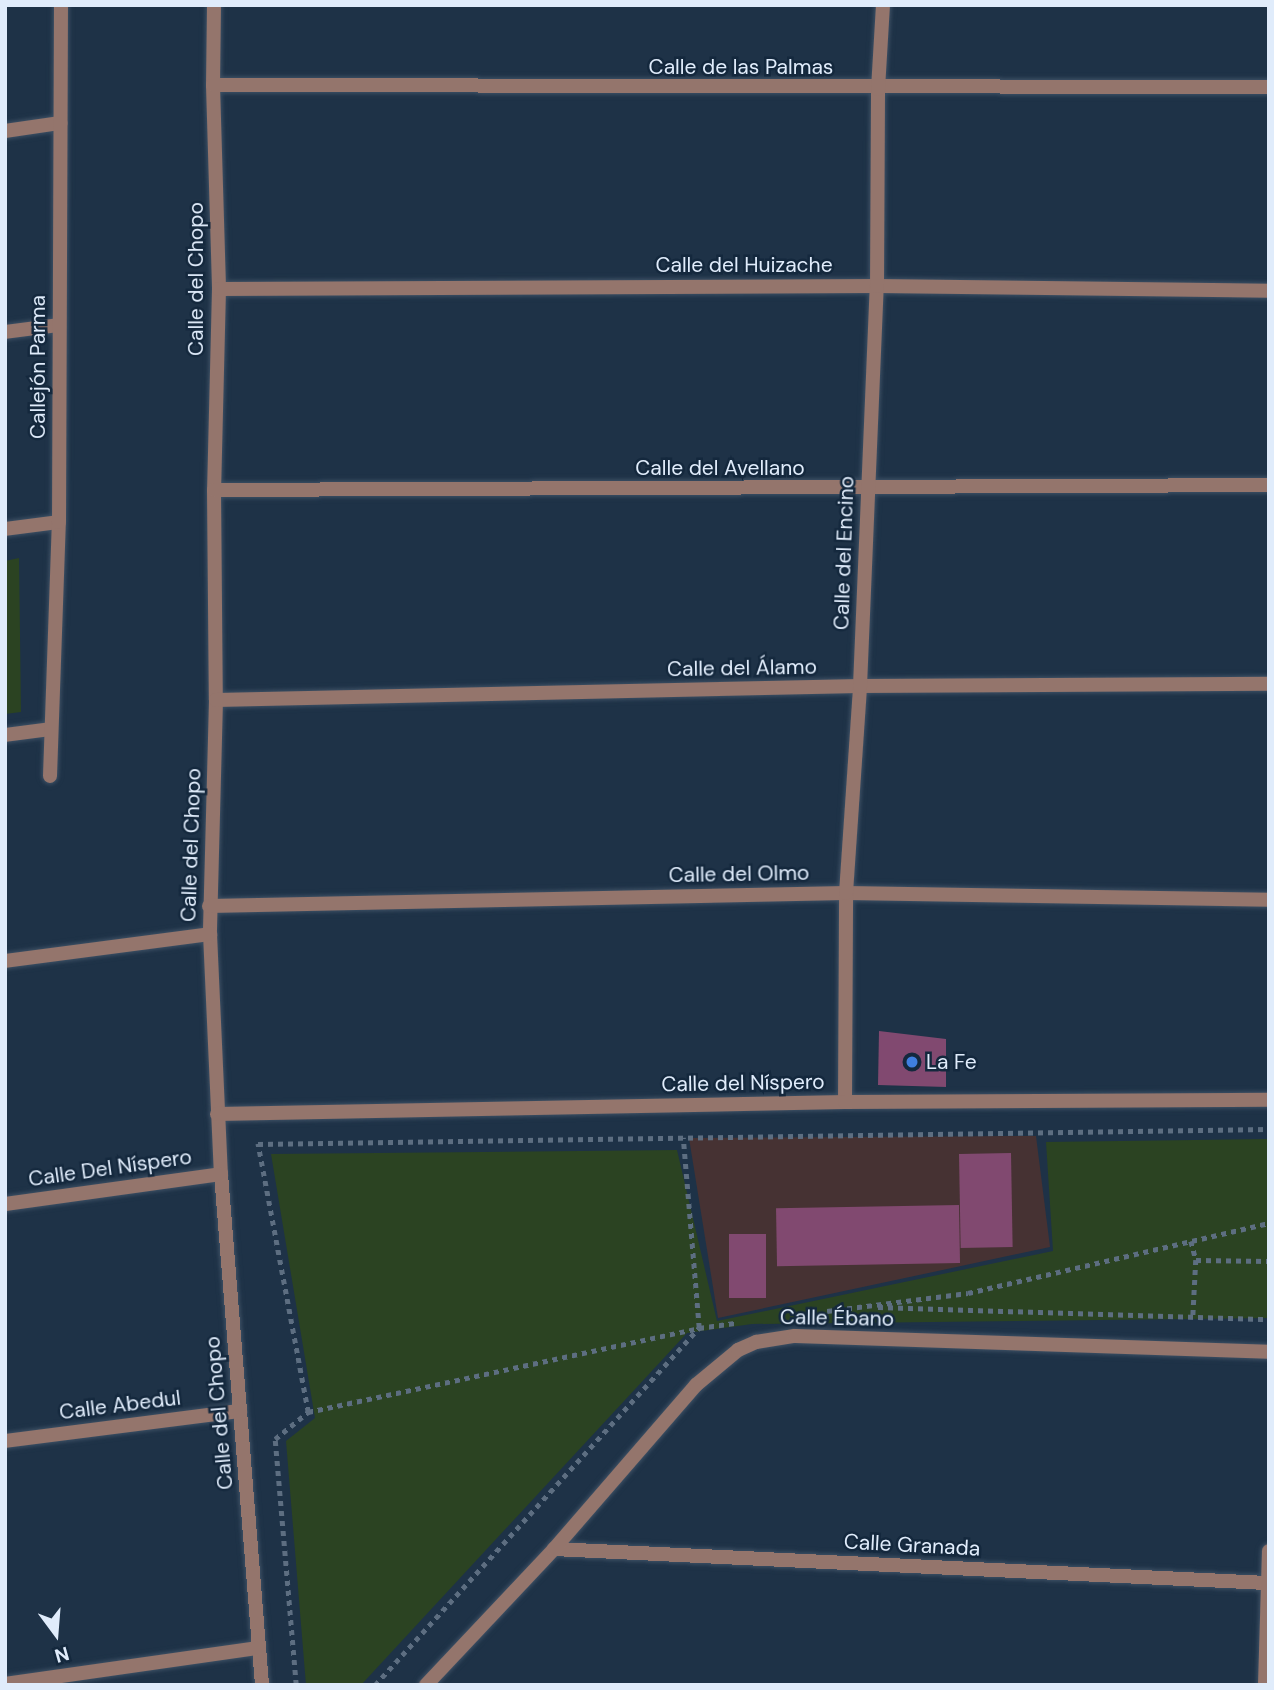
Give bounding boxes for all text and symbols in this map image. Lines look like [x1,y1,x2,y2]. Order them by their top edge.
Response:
street label: Calle de las Palmas [649,54,833,80]
street label: Calle del Chopo [183,202,209,356]
street label: Calle del Huizache [655,252,833,278]
street label: Callejón Parma [25,295,51,439]
street label: Calle del Avellano [635,455,805,481]
street label: Calle del Encino [829,476,859,630]
street label: Calle del Álamo [667,654,817,682]
street label: Calle del Chopo [176,768,206,922]
street label: Calle del Olmo [668,860,810,888]
place label: La Fe [926,1049,977,1075]
marker: La Fe [904,1054,920,1070]
street label: Calle del Níspero [661,1069,825,1097]
street label: Calle Del Níspero [27,1144,193,1192]
street label: Calle Ébano [780,1304,894,1332]
street label: Calle del Chopo [200,1335,238,1491]
street label: Calle Abedul [58,1385,182,1425]
street label: Calle Granada [843,1529,981,1561]
north arrow [21,1599,91,1669]
text: N [52,1641,72,1669]

